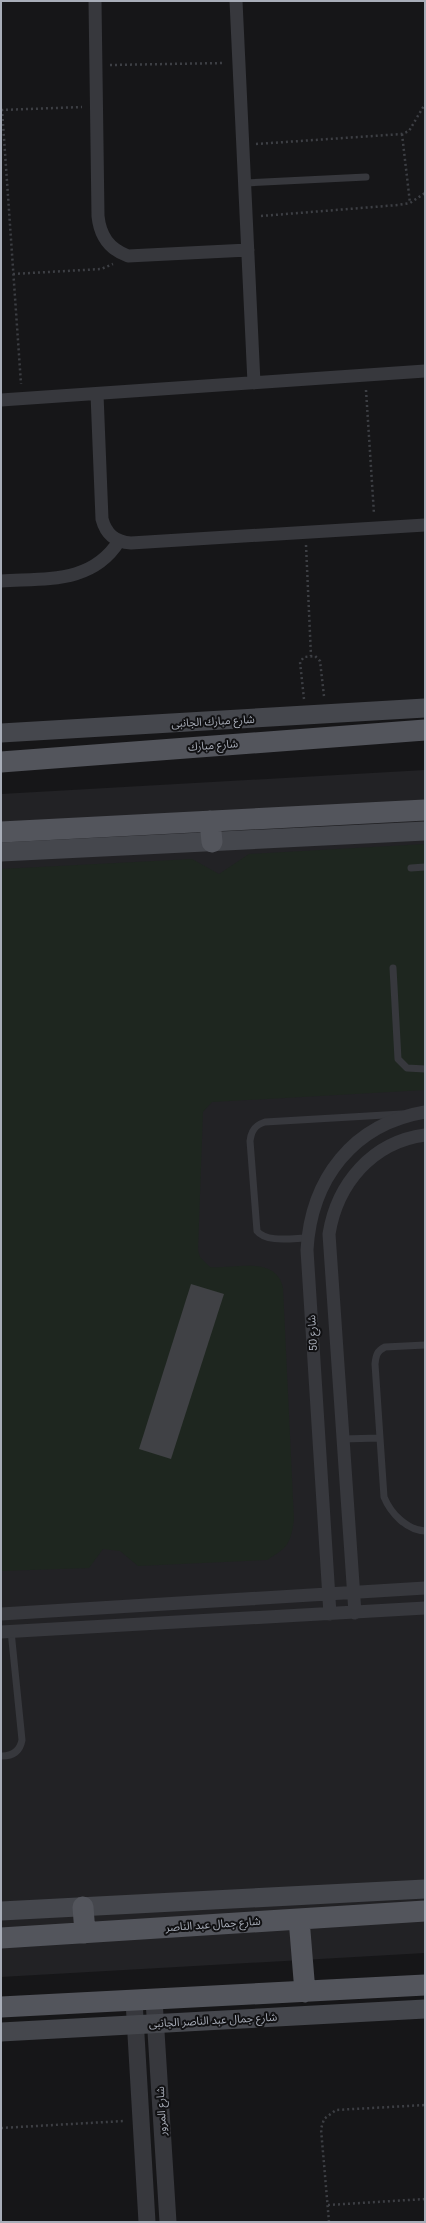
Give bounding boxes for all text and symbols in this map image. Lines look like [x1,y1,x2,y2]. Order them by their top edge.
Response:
street label: شارع مبارك الجانبى [171,713,256,731]
street label: شارع مبارك [187,737,239,755]
street label: شارع 50 [305,1314,321,1352]
street label: شارع جمال عبد الناصر [164,1915,261,1935]
street label: شارع جمال عبد الناصر الجانبى [149,2011,278,2031]
street label: شارع المرور [154,2086,170,2137]

